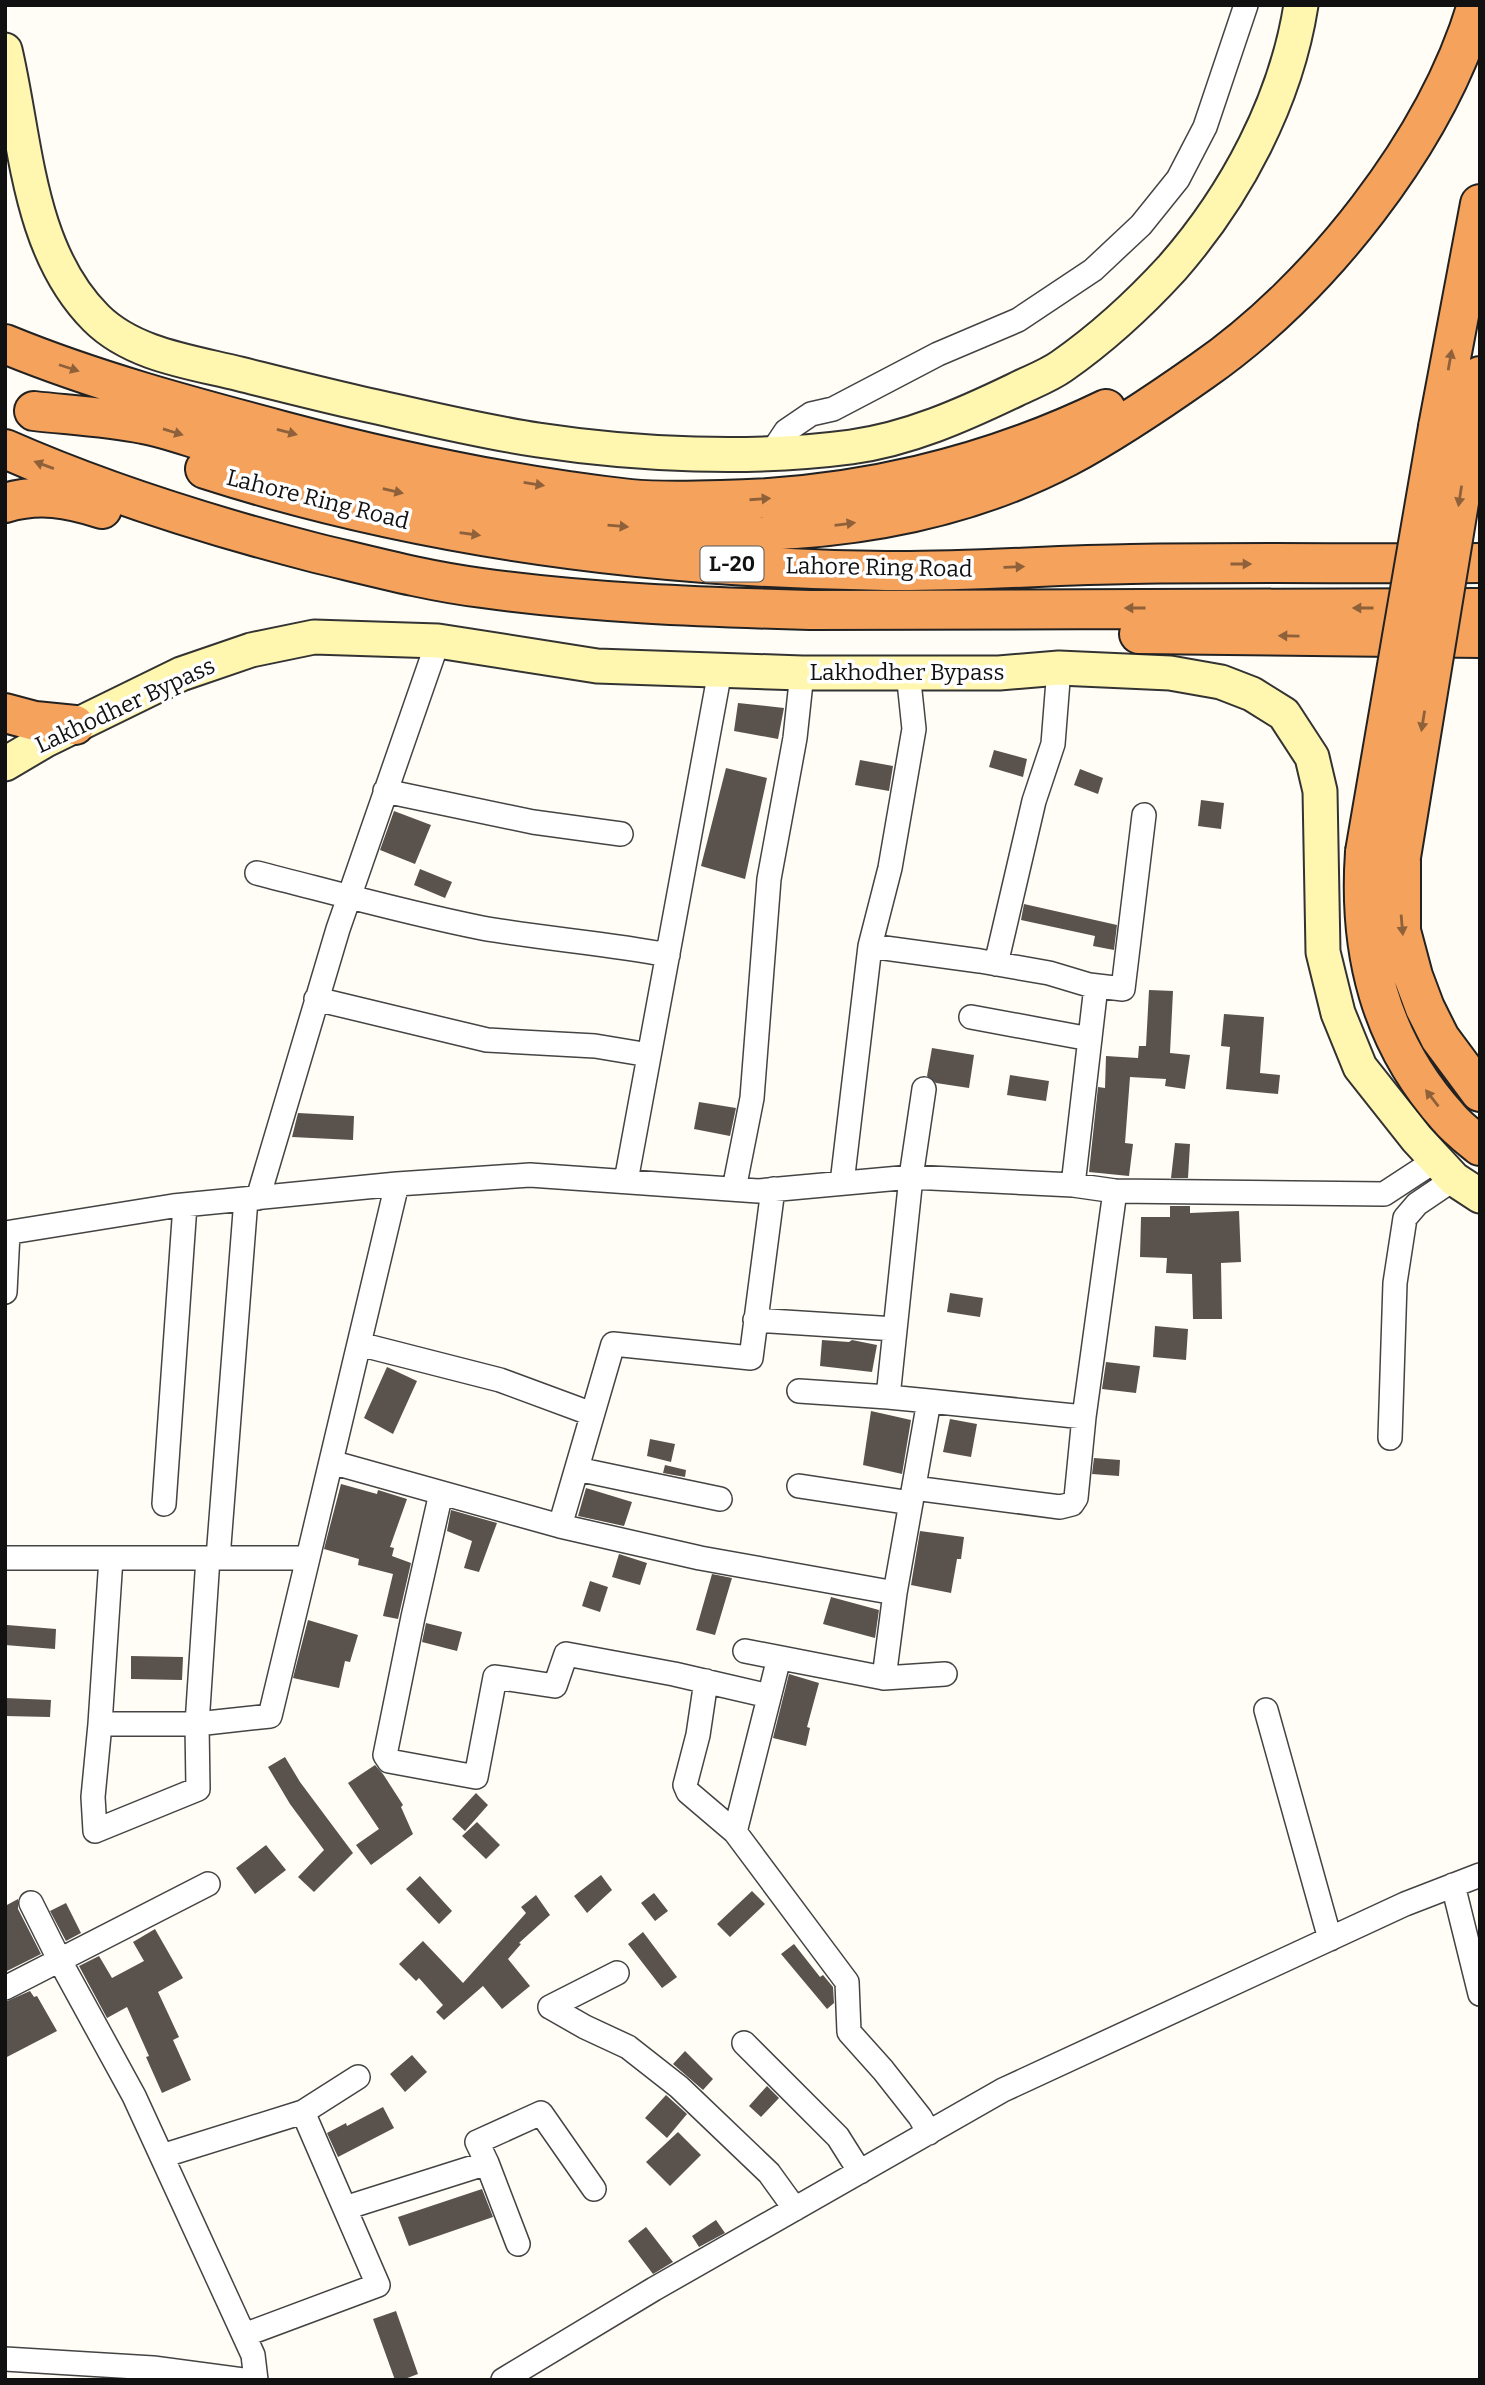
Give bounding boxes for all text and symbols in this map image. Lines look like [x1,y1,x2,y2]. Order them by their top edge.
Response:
one-way arrow [1445,349,1456,371]
one-way arrow [59,363,80,373]
one-way arrow [277,427,299,438]
one-way arrow [163,428,184,438]
one-way arrow [34,459,55,470]
street label: Lahore Ring Road [224,463,413,535]
one-way arrow [523,479,545,490]
one-way arrow [382,485,404,496]
one-way arrow [1454,485,1465,507]
one-way arrow [749,493,771,504]
one-way arrow [834,518,856,529]
one-way arrow [607,521,629,532]
one-way arrow [459,529,481,540]
road number: L-20 [700,546,764,582]
street label: Lahore Ring Road [785,551,973,583]
one-way arrow [1231,558,1253,570]
one-way arrow [1003,562,1025,573]
one-way arrow [1124,602,1146,614]
one-way arrow [1351,602,1373,614]
one-way arrow [1278,630,1300,642]
street label: Lakhodher Bypass [31,651,219,759]
street label: Lakhodher Bypass [810,658,1005,686]
one-way arrow [1417,710,1428,732]
one-way arrow [1397,914,1408,936]
one-way arrow [1425,1089,1440,1107]

